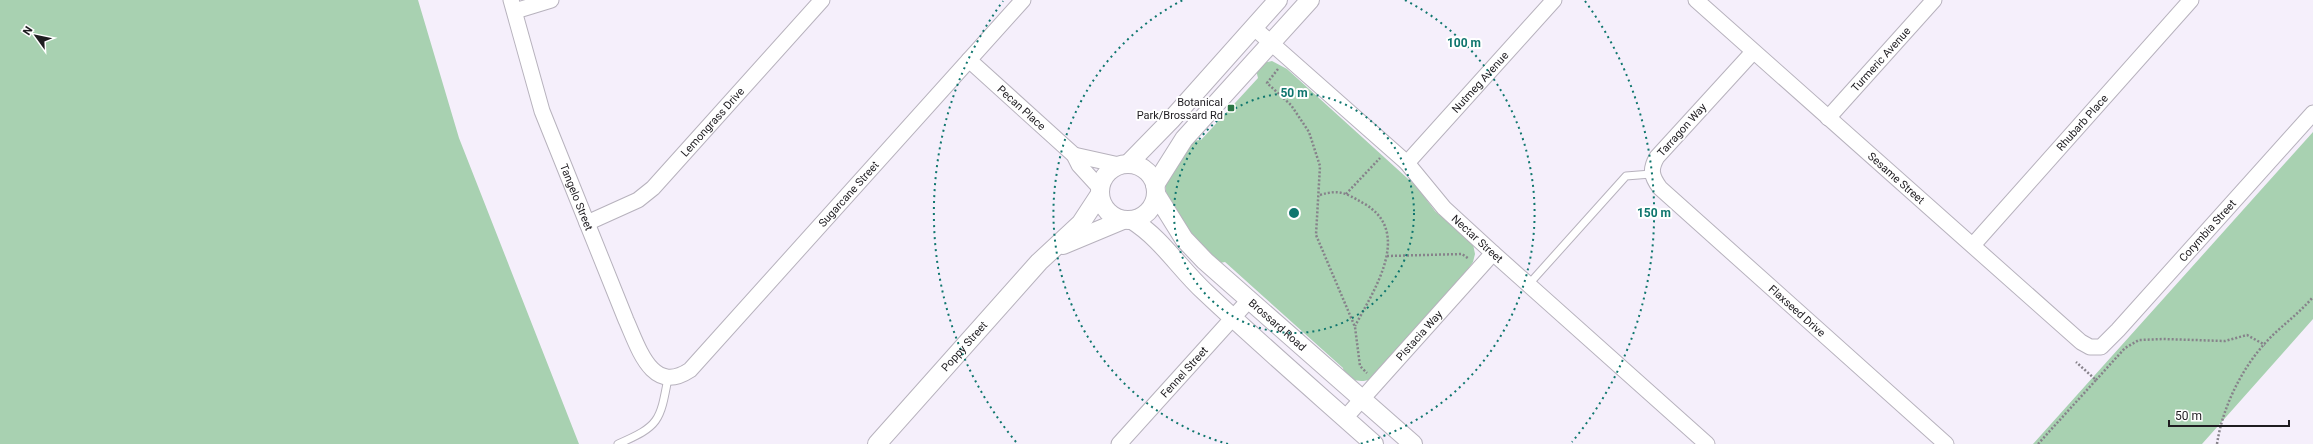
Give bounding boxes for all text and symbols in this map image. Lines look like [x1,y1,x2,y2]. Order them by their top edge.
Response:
north arrow [16,16,56,56]
text: N [20,24,36,38]
street label: Turmeric Avenue [1848,24,1913,94]
text: 100 m [1447,36,1481,50]
street label: Nutmeg Avenue [1449,49,1511,115]
street label: Pecan Place [995,83,1049,133]
street label: Lemongrass Drive [678,85,747,159]
text: 50 m [1280,86,1308,100]
street label: Rhubarb Place [2054,92,2111,153]
place label: Botanical Park/Brossard Rd [1137,96,1223,122]
street label: Tarragon Way [1655,100,1710,159]
marker: Botanical Park/Brossard Rd [1226,103,1236,113]
street label: Sesame Street [1865,149,1928,207]
street label: Sugarcane Street [816,158,882,229]
street label: Tangelo Street [557,162,596,233]
street label: Corymbia Street [2176,197,2239,264]
centre of rings [1287,206,1301,220]
text: 150 m [1637,206,1671,220]
street label: Nectar Street [1449,212,1506,265]
street label: Flaxseed Drive [1766,282,1828,339]
street label: Brossard Road [1246,296,1309,353]
street label: Pistacia Way [1393,307,1445,363]
street label: Poppy Street [938,318,990,374]
street label: Fennel Street [1158,343,1211,400]
scale bar [2169,402,2289,428]
text: 50 m [2175,409,2202,423]

